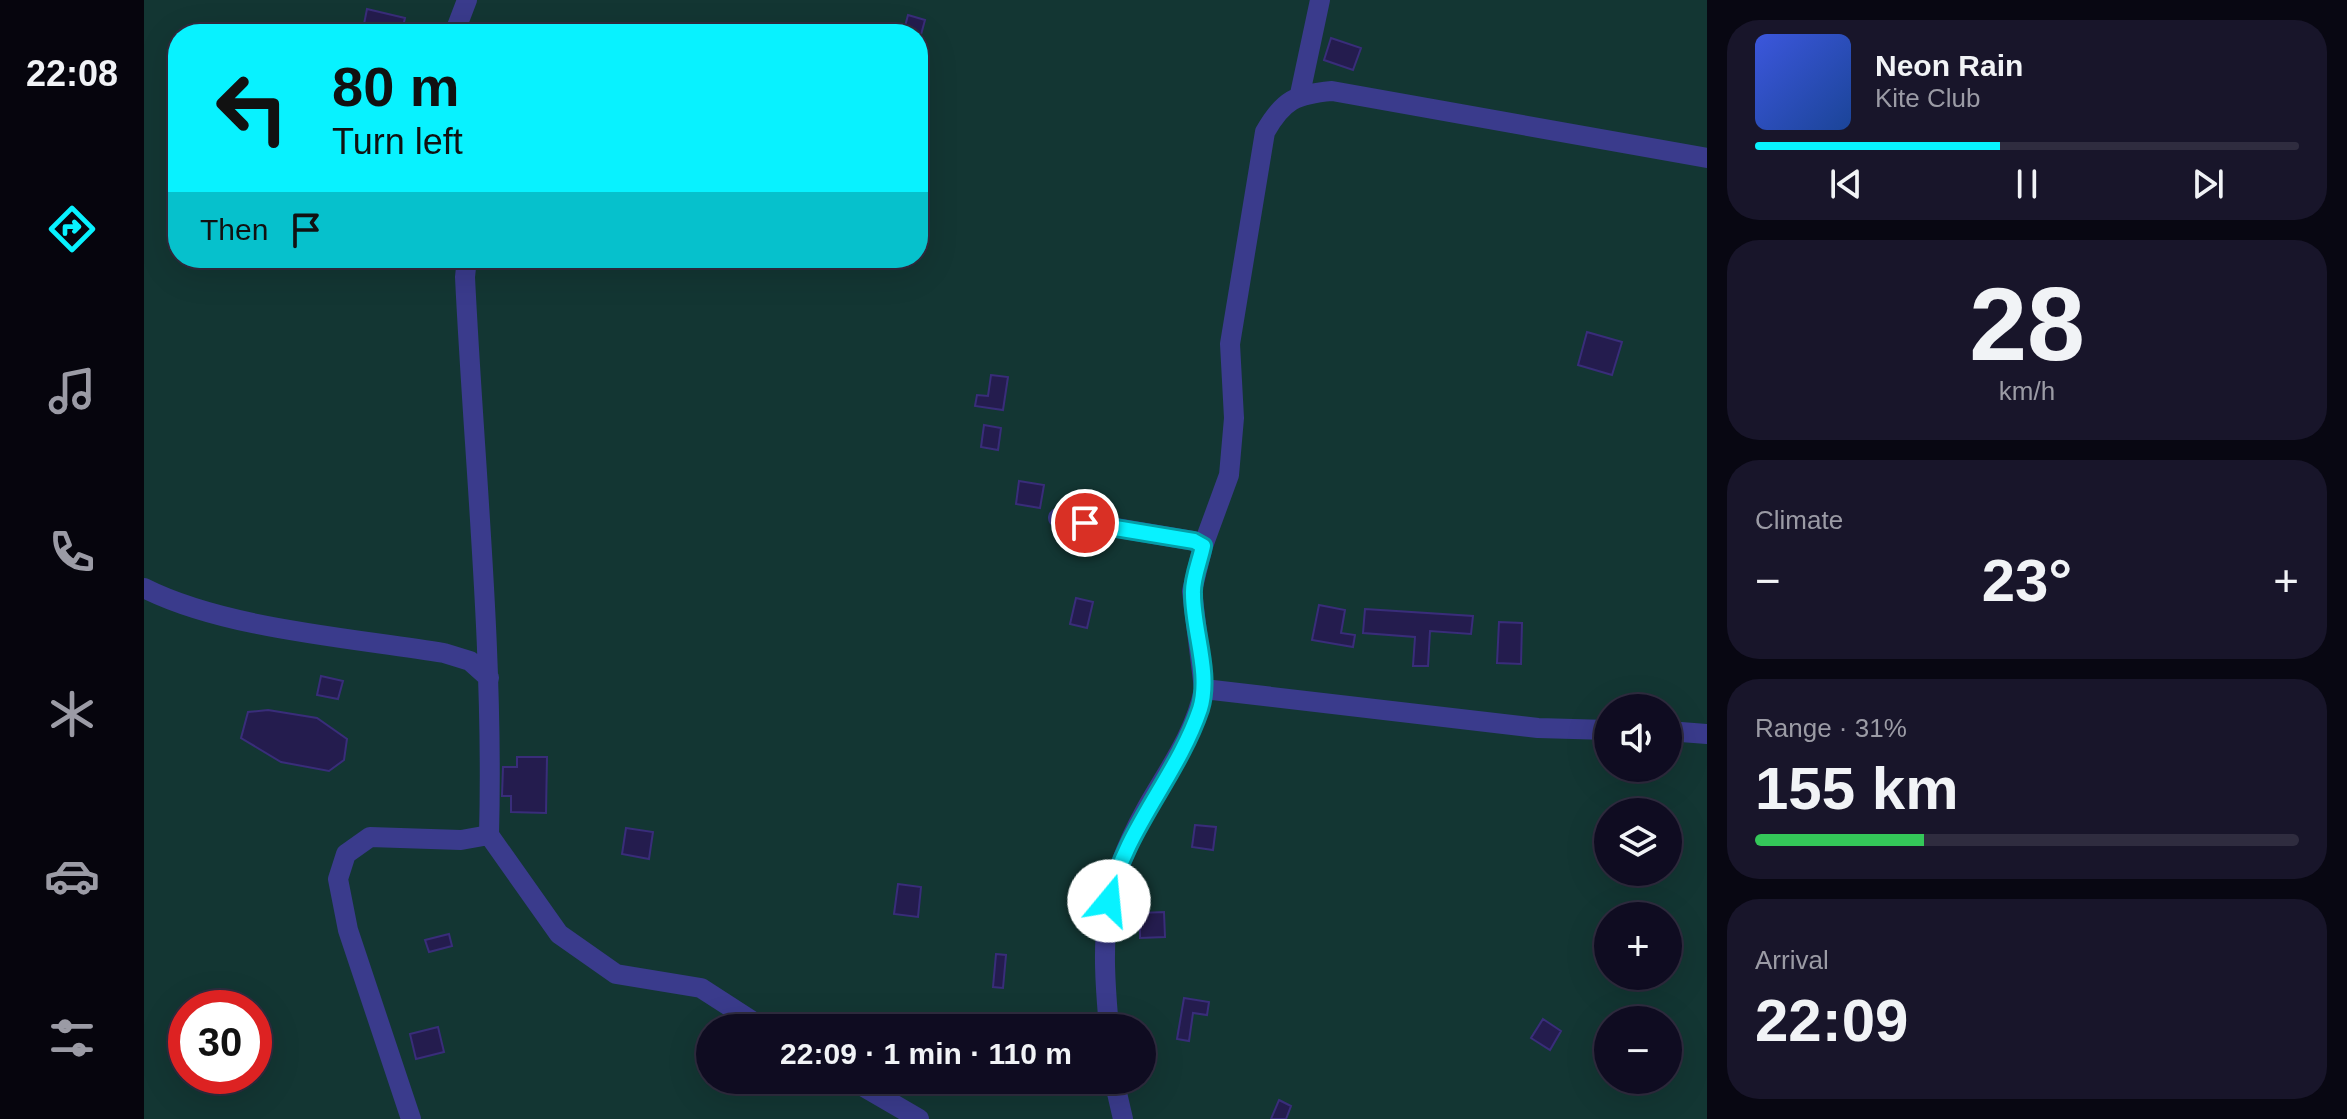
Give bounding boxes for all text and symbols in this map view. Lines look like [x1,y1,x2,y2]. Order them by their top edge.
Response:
text: Neon Rain [1875,49,2023,82]
text: 22:08 [26,53,118,94]
text: 80 m [332,55,460,118]
icon: left [200,56,304,160]
text: Kite Club [1875,83,1981,113]
text: Turn left [332,121,463,162]
icon: previous [1824,162,1868,206]
icon: pause [2005,162,2049,206]
icon: next [2186,162,2230,206]
icon: directions [44,201,100,257]
icon: arrive [284,208,328,252]
text: Then [200,213,268,246]
text: 28 [1969,266,2085,382]
icon: music [44,363,100,419]
text: km/h [1999,376,2055,406]
pin [1051,489,1119,557]
icon: arrive [1063,501,1107,545]
text: Climate [1755,505,1843,535]
icon: phone [44,524,100,580]
text: 23° [1982,547,2072,614]
text: − [1755,556,1781,605]
text: + [2273,556,2299,605]
icon: climate [44,686,100,742]
map controls [1594,694,1682,1094]
button: sound [1594,694,1682,782]
text: Range · 31% [1755,713,1907,743]
text: 155 km [1755,755,1959,822]
button: layers [1594,798,1682,886]
icon: car [44,848,100,904]
position arrow [1067,859,1151,943]
button: + [1594,902,1682,990]
text: Arrival [1755,945,1829,975]
text: 22:09 [1755,987,1908,1054]
speed limit sign: 30 [168,990,272,1094]
button: − [1594,1006,1682,1094]
icon: filters [44,1010,100,1066]
text: 22:09 · 1 min · 110 m [780,1037,1072,1070]

